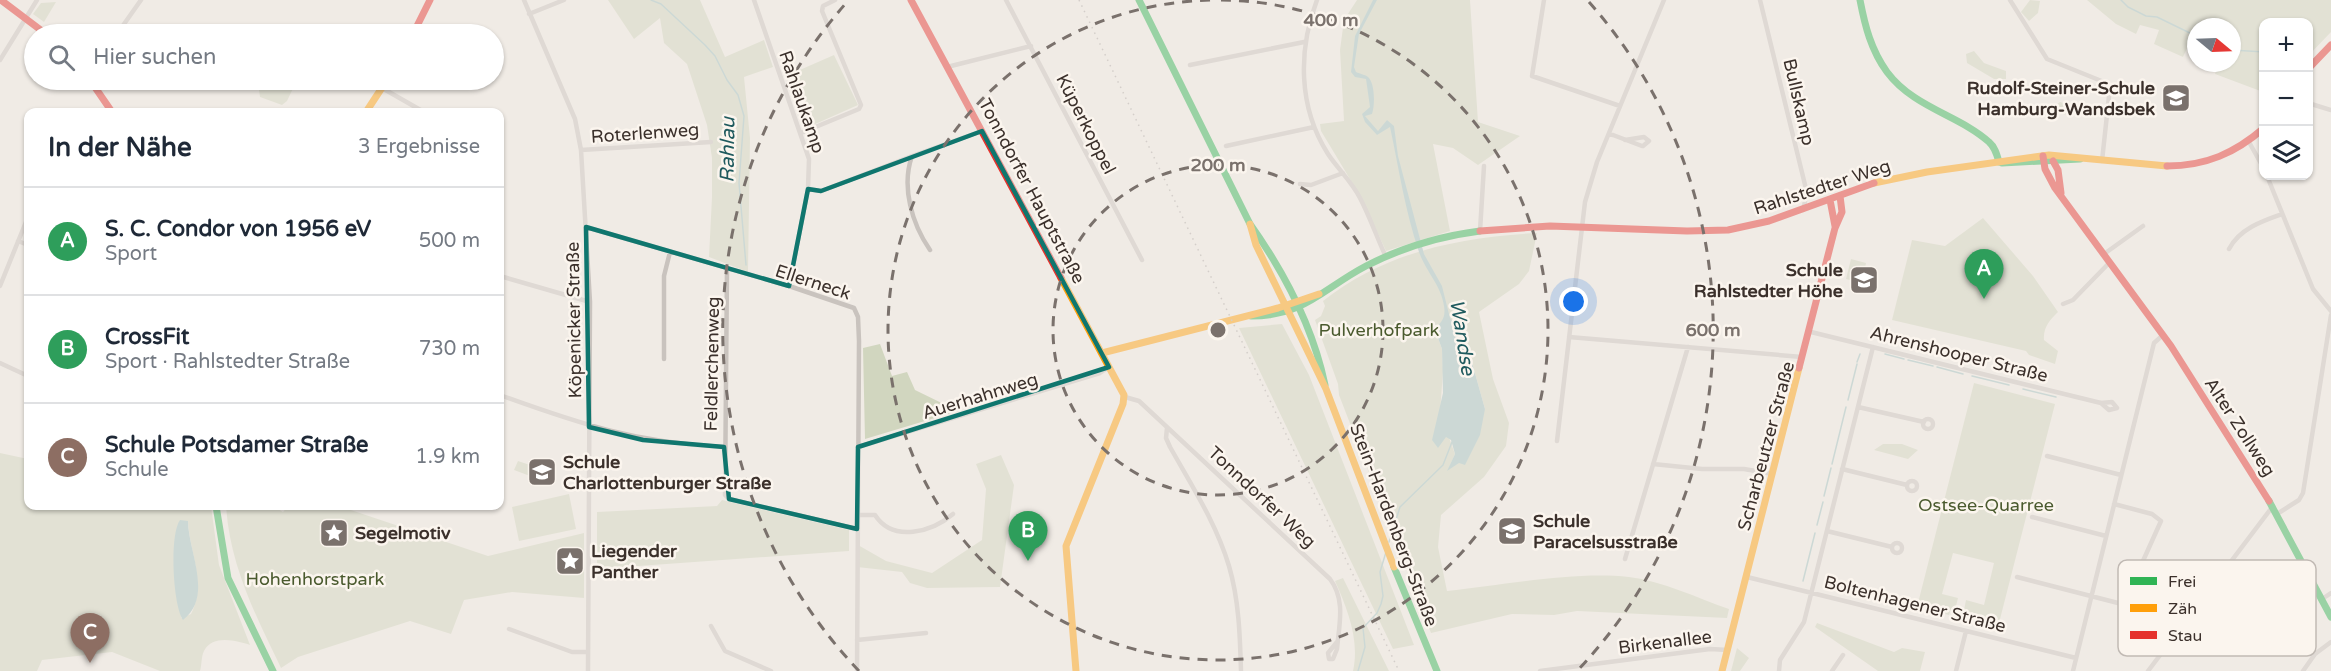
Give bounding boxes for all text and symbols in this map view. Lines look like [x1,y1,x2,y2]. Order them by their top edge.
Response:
text: 400 m [1303,9,1359,31]
north arrow [2187,18,2241,72]
map controls [2259,18,2313,180]
button: + [2259,18,2313,72]
search box [24,24,504,90]
icon: search [45,41,78,74]
text: Hier suchen [93,44,216,70]
street label: Rahlaukamp [774,48,830,156]
street label: Bullskamp [1778,56,1820,148]
street label: Küperkoppel [1051,70,1121,178]
button: − [2259,72,2313,126]
place label: Rudolf-Steiner-Schule Hamburg-Wandsbek [1967,77,2155,120]
school or university icon: Rudolf-Steiner-Schule Hamburg-Wandsbek [2160,82,2192,114]
street label: Tonndorfer Hauptstraße [974,95,1090,287]
water label: Rahlau [715,115,741,183]
street label: Roterlenweg [590,118,700,148]
button: layers [2259,126,2313,180]
text: In der Nähe [48,132,192,163]
text: 3 Ergebnisse [358,135,480,159]
text: 200 m [1190,154,1246,176]
street label: Rahlstedter Weg [1751,154,1893,220]
text: S. C. Condor von 1956 eV [105,216,371,242]
text: A [60,229,75,253]
text: 500 m [419,229,480,253]
street label: Köpenicker Straße [562,241,586,399]
text: Sport [105,242,157,266]
pin: A [1964,250,2004,299]
street label: Ellerneck [772,259,854,305]
place label: Schule Rahlstedter Höhe [1694,259,1843,302]
school or university icon: Schule Rahlstedter Höhe [1848,264,1880,296]
your location [1559,287,1588,316]
street label: Feldlerchenweg [700,296,724,432]
water label: Wandse [1444,298,1480,378]
park label: Pulverhofpark [1319,319,1440,341]
text: 600 m [1685,319,1741,341]
centre of rings [1208,320,1228,340]
street label: Ahrenshooper Straße [1868,321,2050,387]
text: CrossFit [105,324,190,350]
text: B [61,337,74,361]
text: 730 m [419,337,480,361]
text: Sport · Rahlstedter Straße [105,350,350,374]
street label: Scharbeutzer Straße [1733,359,1799,533]
street label: Auerhahnweg [920,368,1040,424]
street label: Alter Zollweg [2200,373,2280,481]
street label: Stein-Hardenberg-Straße [1345,420,1443,630]
text: Schule Potsdamer Straße [105,432,369,458]
street label: Tonndorfer Weg [1204,442,1320,552]
text: C [61,445,74,469]
text: 1.9 km [415,445,480,469]
place label: Schule Charlottenburger Straße [563,451,771,494]
school or university icon: Schule Charlottenburger Straße [526,456,558,488]
text: Schule [105,458,169,482]
park label: Ostsee-Quarree [1918,494,2054,516]
place label: Schule Paracelsusstraße [1533,510,1678,553]
pin: B [1008,512,1048,561]
school or university icon: Schule Paracelsusstraße [1496,515,1528,547]
place icon: Segelmotiv [318,517,350,549]
place label: Segelmotiv [355,522,451,544]
place label: Liegender Panther [591,540,678,583]
place icon: Liegender Panther [554,545,586,577]
legend [2118,560,2316,656]
park label: Hohenhorstpark [246,568,385,590]
street label: Boltenhagener Straße [1822,571,2008,637]
text: Frei [2168,572,2196,592]
text: Zäh [2168,599,2197,619]
pin: C [70,614,110,663]
street label: Birkenallee [1617,625,1713,659]
text: Stau [2168,626,2202,646]

